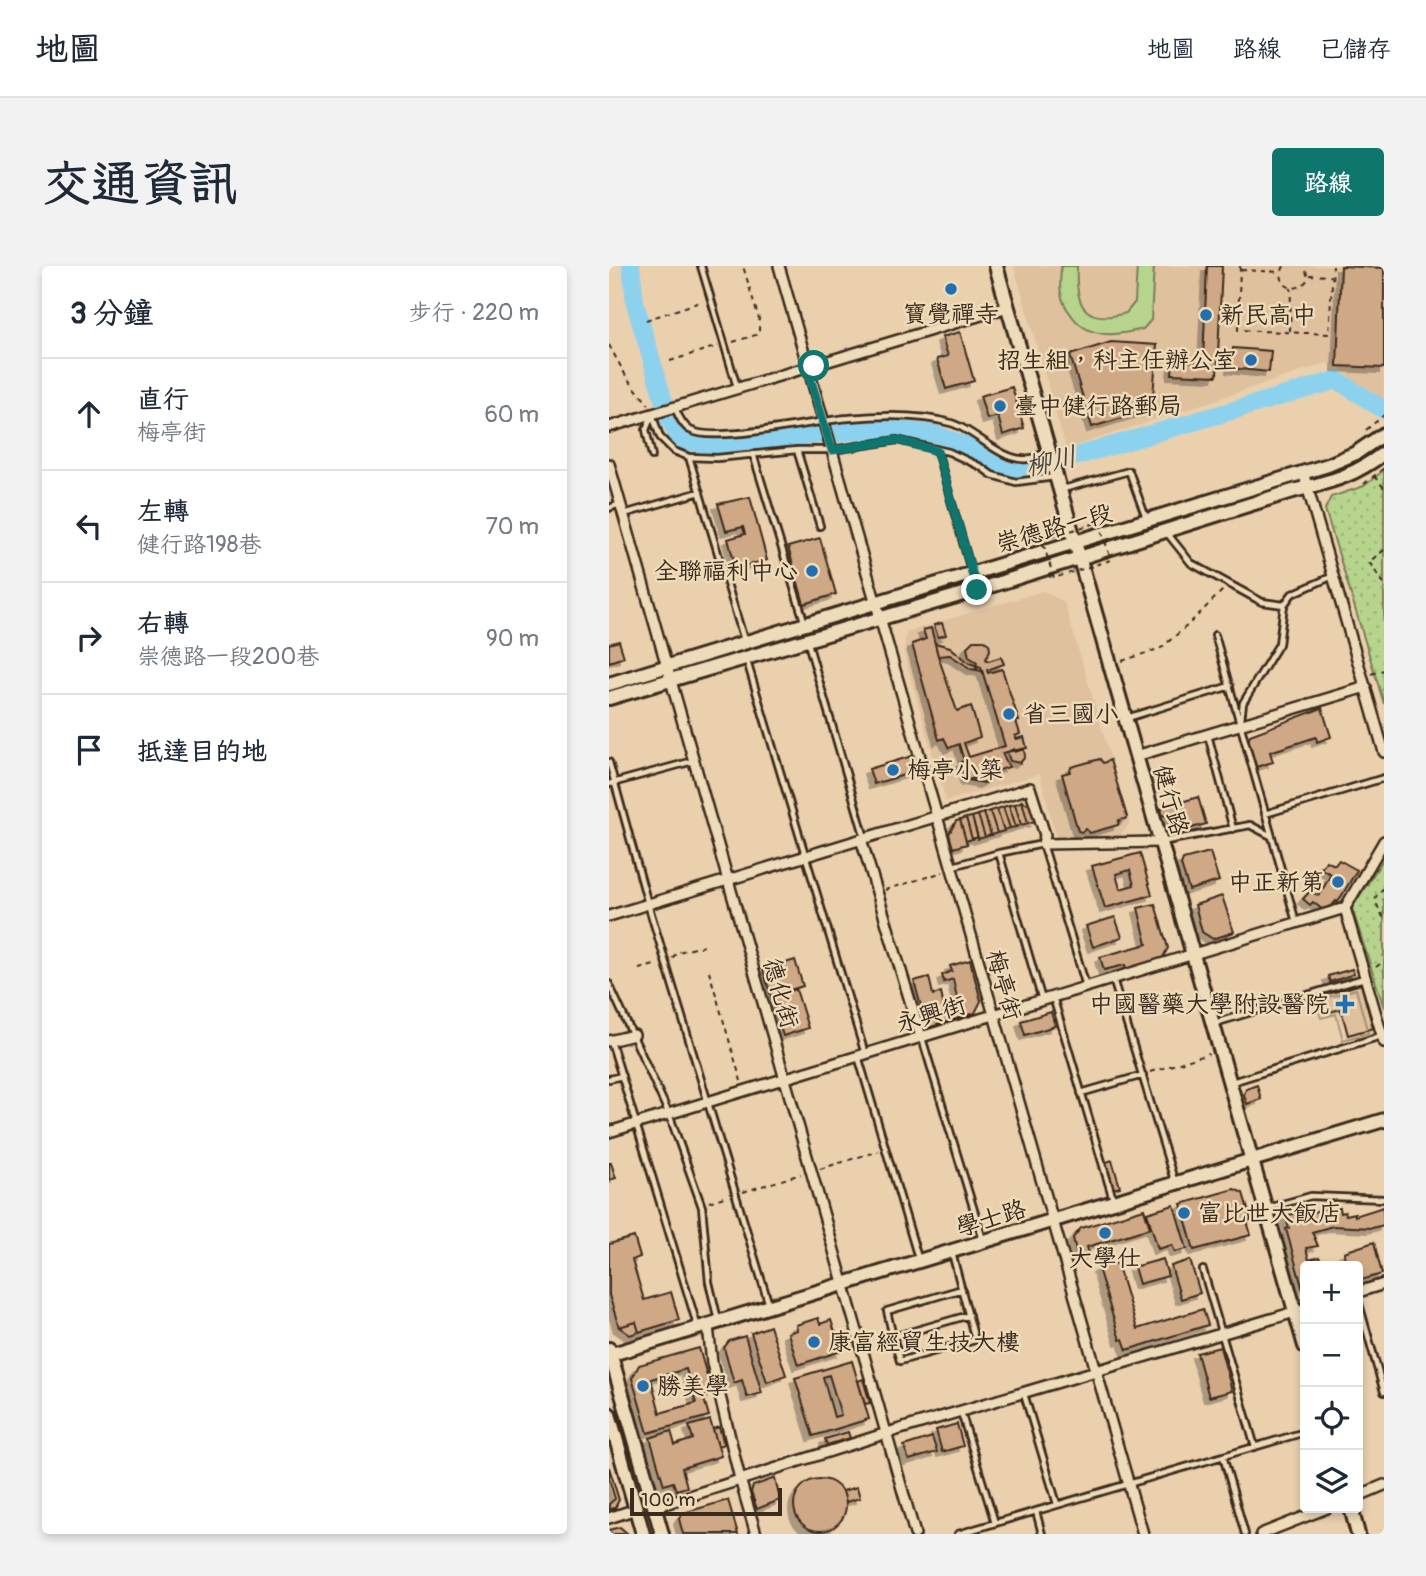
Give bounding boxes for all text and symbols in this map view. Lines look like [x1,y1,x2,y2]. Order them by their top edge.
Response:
text: 地圖 [35,29,101,70]
text: 地圖 [1147,35,1195,64]
text: 路線 [1233,35,1281,64]
text: 已儲存 [1319,35,1391,64]
button: 路線 [1272,148,1384,216]
text: 交通資訊 [42,154,238,215]
marker: 寶覺禪寺 [943,281,959,297]
text: 3 分鐘 [70,295,153,332]
text: 步行 · 220 m [409,298,539,327]
place label: 寶覺禪寺 [903,300,999,329]
place label: 新民高中 [1220,301,1316,330]
marker: 新民高中 [1198,307,1214,323]
place label: 招生組，科主任辦公室 [997,346,1237,375]
route start [798,350,829,381]
marker: 招生組，科主任辦公室 [1243,352,1259,368]
text: 直行 [137,384,189,416]
place label: 臺中健行路郵局 [1014,392,1182,421]
icon: ahead [70,395,108,433]
marker: 臺中健行路郵局 [992,398,1008,414]
text: 60 m [484,400,539,429]
text: 梅亭街 [137,418,206,447]
water label: 柳川 [1022,441,1081,483]
text: 左轉 [137,496,189,528]
street label: 崇德路一段 [992,498,1116,559]
icon: left [70,507,108,545]
text: 70 m [486,512,539,541]
text: 健行路198巷 [137,530,261,559]
place label: 全聯福利中心 [654,557,798,586]
marker: 全聯福利中心 [804,563,820,579]
route end [961,574,992,605]
text: 右轉 [137,608,189,640]
icon: right [70,619,108,657]
text: 90 m [486,624,539,653]
text: 崇德路一段200巷 [137,642,319,671]
place label: 省三國小 [1023,700,1119,729]
marker: 省三國小 [1001,706,1017,722]
icon: arrive [70,731,108,769]
text: 抵達目的地 [137,736,267,768]
place label: 梅亭小築 [907,756,1003,785]
marker: 梅亭小築 [885,762,901,778]
street label: 健行路 [1147,762,1194,839]
place label: 中正新第 [1228,868,1324,897]
marker: 中正新第 [1330,874,1346,890]
street label: 梅亭街 [980,947,1027,1024]
street label: 德化街 [757,955,804,1032]
street label: 永興街 [892,990,970,1039]
place label: 中國醫藥大學附設醫院 [1089,990,1329,1019]
marker: 中國醫藥大學附設醫院 [1335,994,1355,1014]
street label: 學士路 [952,1194,1030,1243]
place label: 富比世大飯店 [1198,1199,1342,1228]
marker: 富比世大飯店 [1176,1205,1192,1221]
marker: 大學仕 [1097,1225,1113,1241]
place label: 大學仕 [1069,1244,1141,1273]
map controls [1300,1261,1363,1513]
button: + [1300,1261,1363,1324]
button: − [1300,1324,1363,1387]
place label: 康富經貿生技大樓 [828,1328,1020,1357]
marker: 康富經貿生技大樓 [806,1334,822,1350]
place label: 勝美學 [657,1372,729,1401]
marker: 勝美學 [635,1378,651,1394]
button: locate [1300,1387,1363,1450]
button: layers [1300,1450,1363,1513]
scale bar [630,1485,782,1517]
text: 100 m [641,1488,695,1512]

